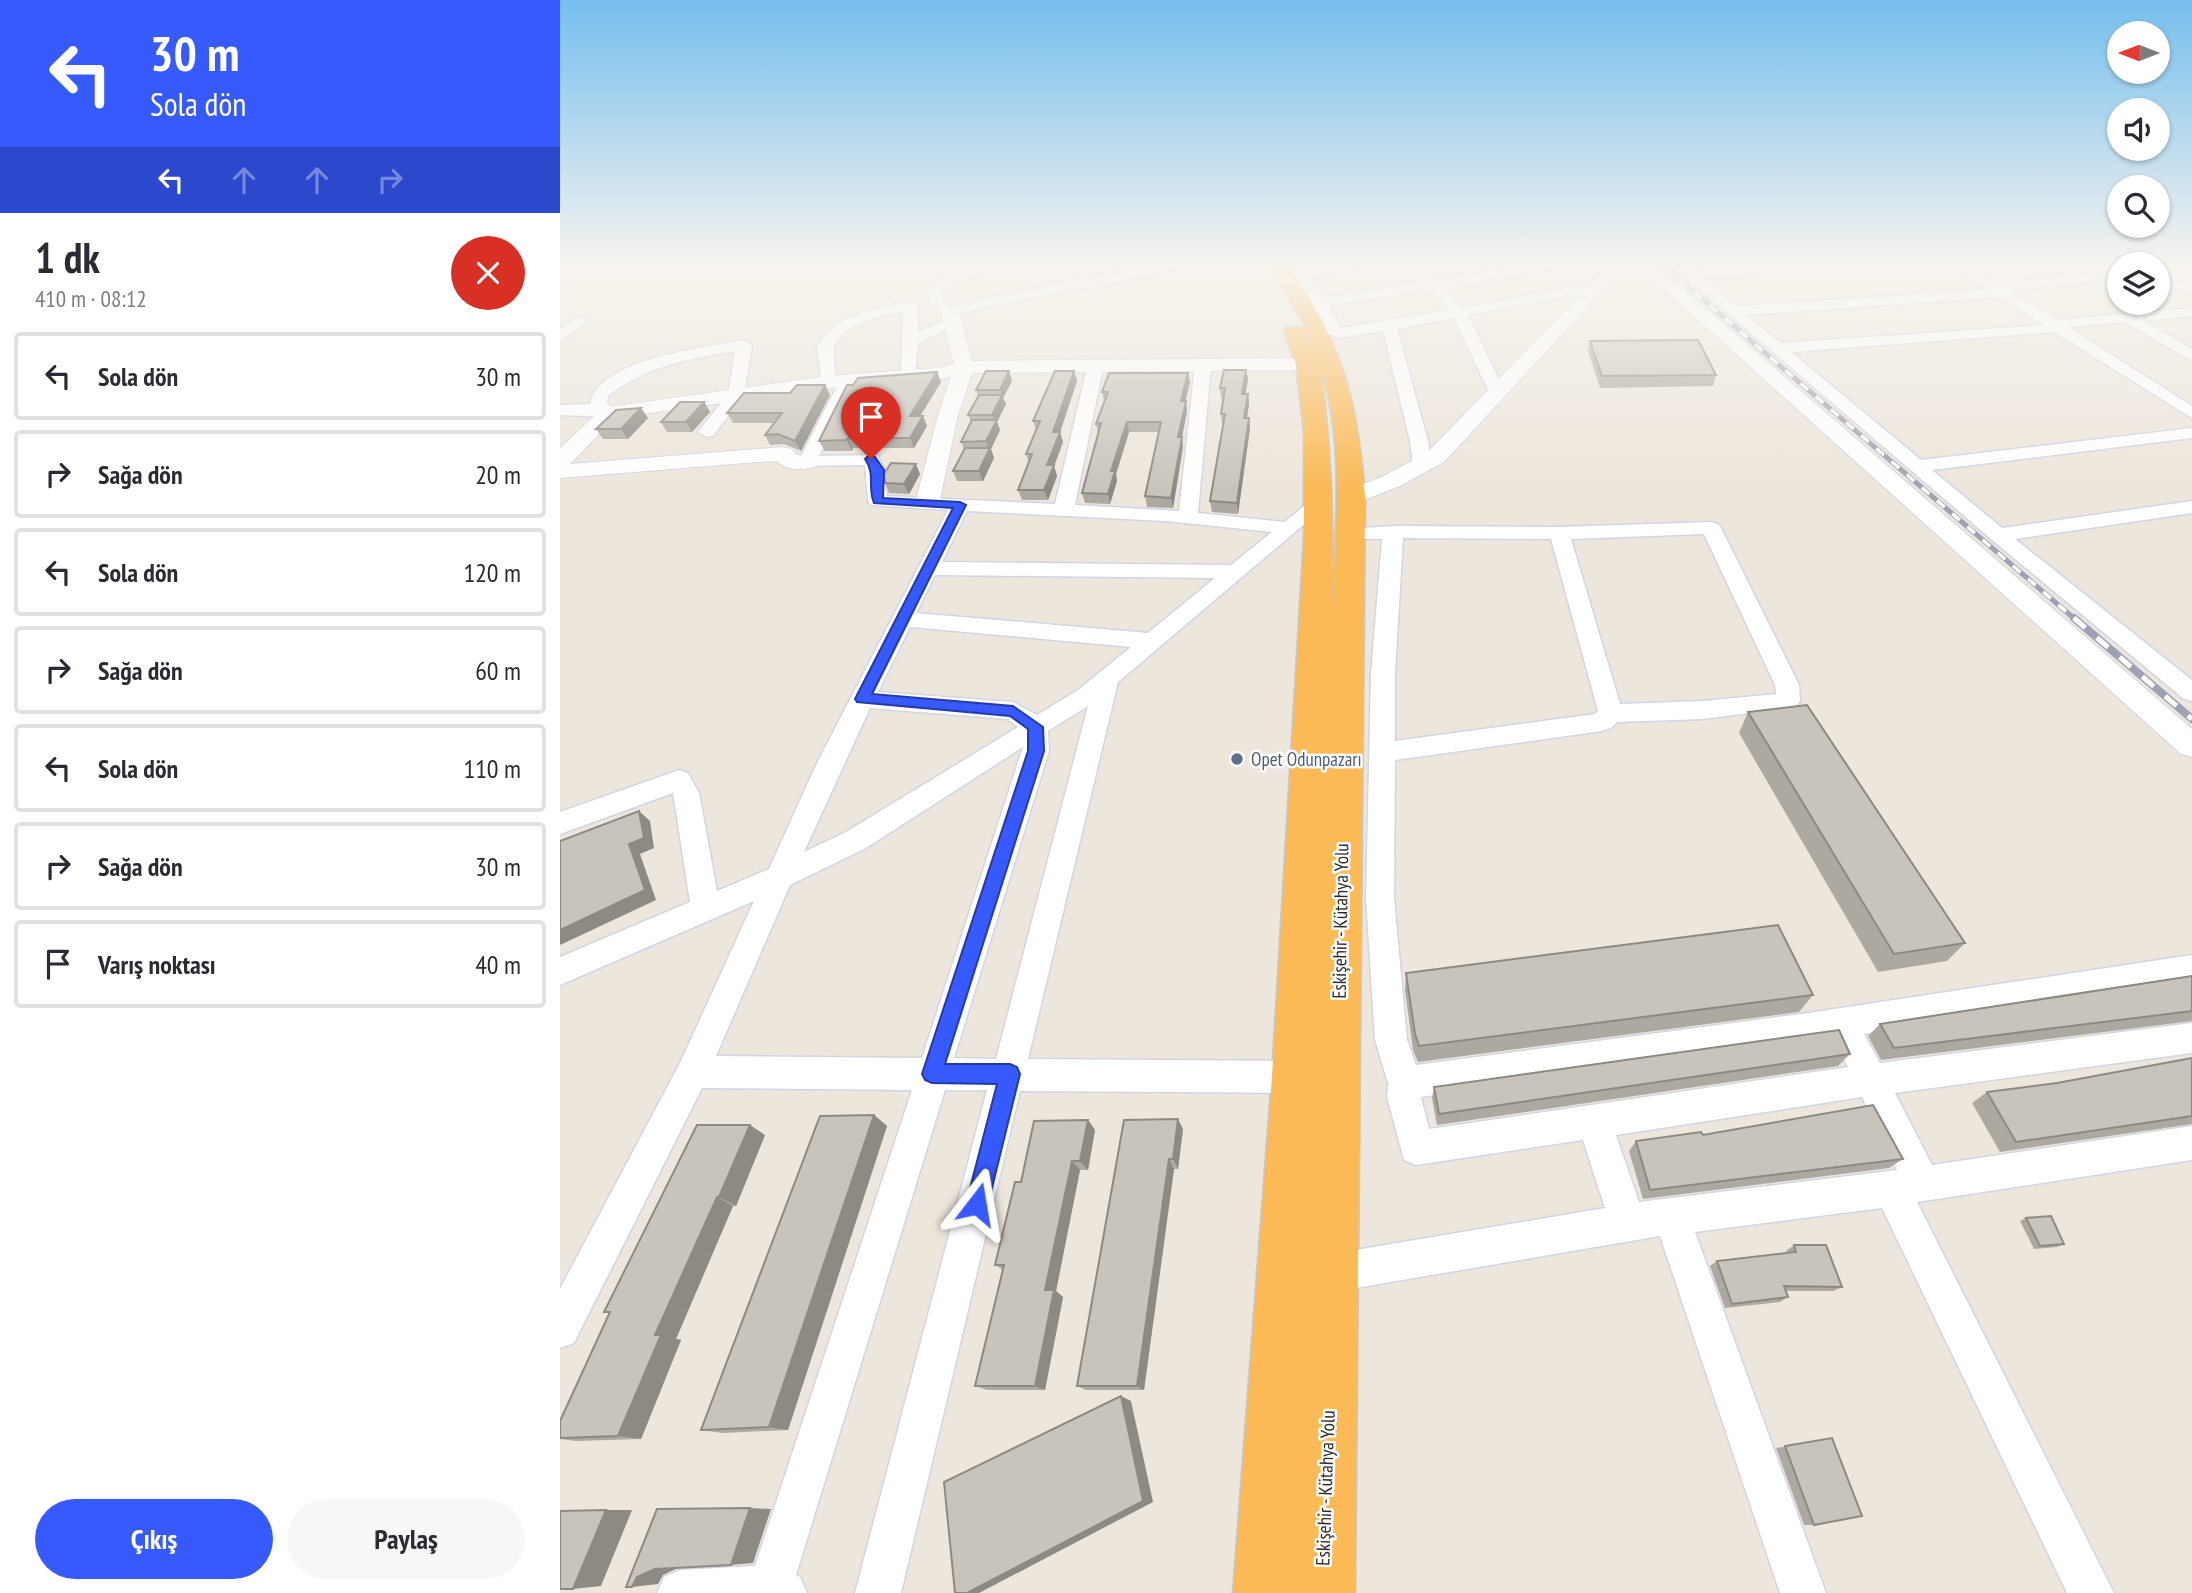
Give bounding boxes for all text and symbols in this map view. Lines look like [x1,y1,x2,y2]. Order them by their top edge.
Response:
text: 30 m [150,21,239,85]
north arrow [2107,21,2170,84]
map controls [2107,21,2170,315]
icon: left [35,28,126,119]
text: Sola dön [150,83,246,125]
button: sound [2107,98,2170,161]
icon: left [152,161,190,199]
icon: ahead [225,161,263,199]
icon: ahead [298,161,336,199]
icon: right [371,161,409,199]
button: search [2107,175,2170,238]
text: 1 dk [35,230,100,285]
button: close [451,236,525,310]
button: layers [2107,252,2170,315]
text: 410 m · 08:12 [35,284,147,313]
icon: left [39,357,77,395]
text: Sola dön [98,360,178,393]
text: 30 m [475,360,521,393]
pin [841,387,901,459]
icon: arrive [852,398,890,436]
icon: right [39,455,77,493]
text: Sağa dön [98,458,183,491]
text: 20 m [475,458,521,491]
icon: left [39,553,77,591]
text: Sola dön [98,556,178,589]
text: 120 m [463,556,521,589]
icon: right [39,651,77,689]
text: Sağa dön [98,654,183,687]
text: 60 m [475,654,521,687]
place label: Opet Odunpazarı [1251,747,1362,771]
icon: left [39,749,77,787]
marker: Opet Odunpazarı [1229,751,1245,767]
text: Sola dön [98,752,178,785]
text: 110 m [463,752,521,785]
street label: Eskişehir - Kütahya Yolu [1327,843,1353,999]
icon: right [39,847,77,885]
text: Sağa dön [98,850,183,883]
text: 30 m [475,850,521,883]
icon: arrive [39,945,77,983]
text: Varış noktası [98,948,216,981]
text: 40 m [475,948,521,981]
position arrow [940,1167,1014,1241]
street label: Eskişehir - Kütahya Yolu [1310,1410,1340,1566]
button: Çıkış [35,1499,273,1579]
button: Paylaş [287,1499,525,1579]

